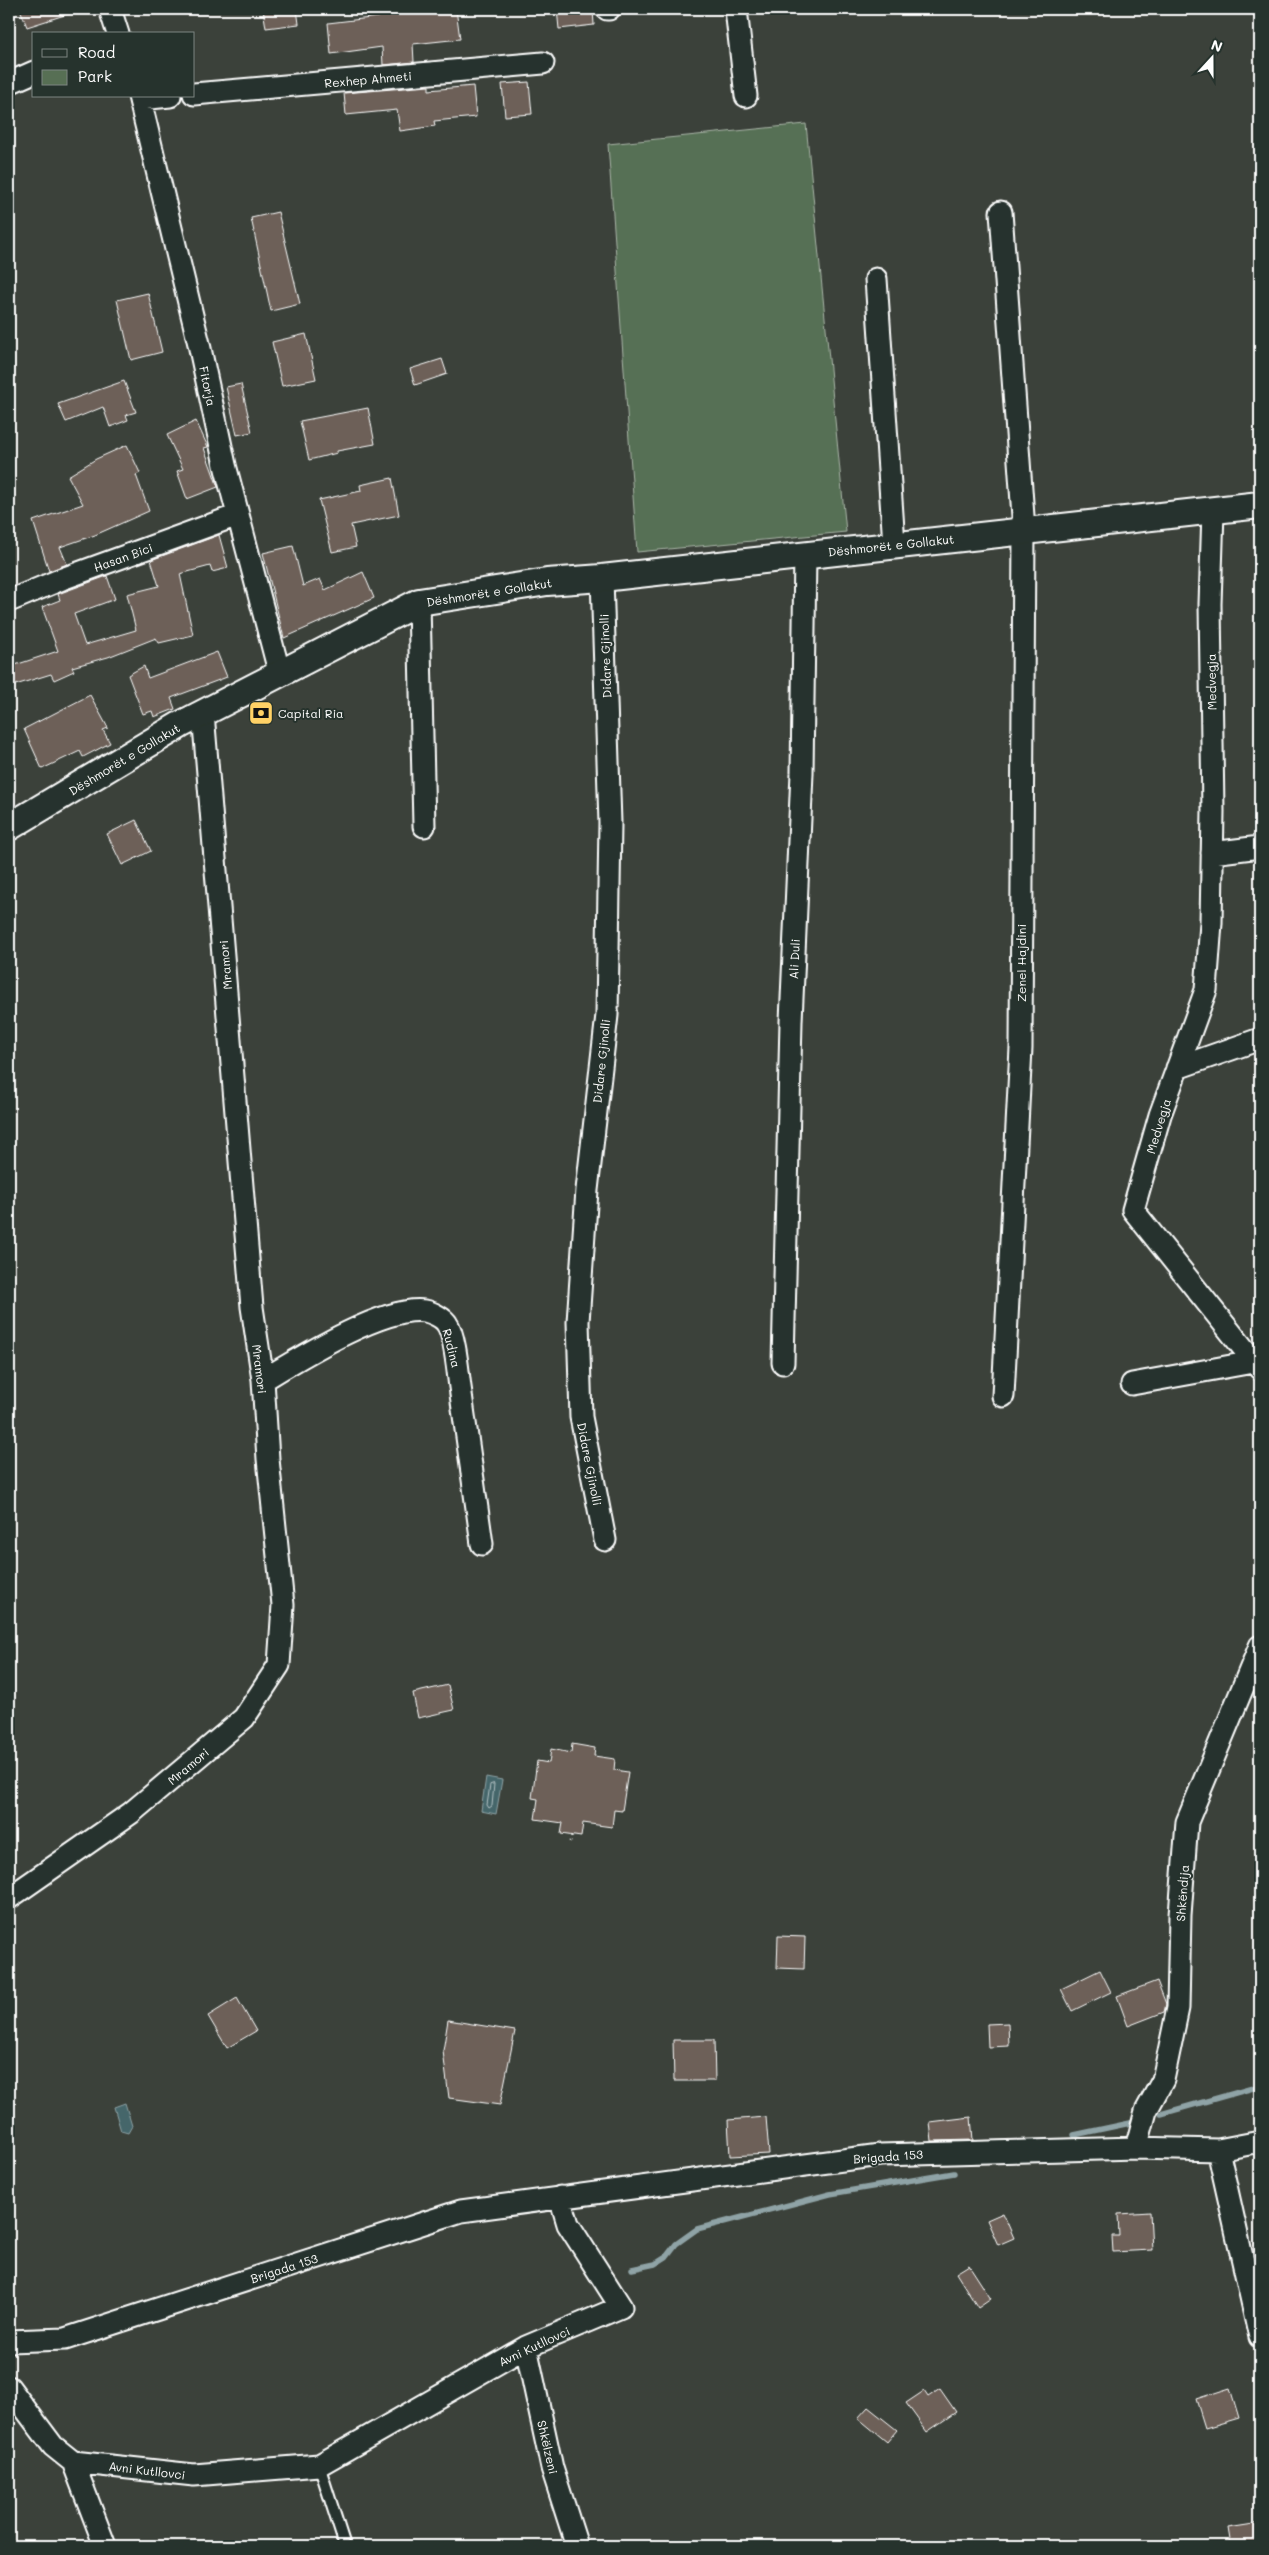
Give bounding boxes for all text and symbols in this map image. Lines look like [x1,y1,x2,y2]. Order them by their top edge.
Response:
legend [32,32,195,98]
north arrow [1186,32,1236,82]
text: N [1208,35,1225,56]
text: Road [78,42,115,62]
text: Park [78,66,112,86]
street label: Rexhep Ahmeti [324,67,412,91]
street label: Fitorja [196,365,220,407]
street label: Dëshmorët e Gollakut [827,530,955,560]
street label: Hasan Bici [91,539,155,575]
street label: Dëshmorët e Gollakut [425,574,553,610]
street label: Didare Gjinolli [596,614,614,698]
street label: Medvegja [1203,653,1219,711]
bank icon: Capital Ria [248,700,274,726]
place label: Capital Ria [278,705,344,721]
street label: Dëshmorët e Gollakut [66,719,182,799]
street label: Zenel Hajdini [1013,924,1029,1002]
street label: Ali Duli [785,938,803,980]
street label: Mramori [215,940,235,990]
street label: Didare Gjinolli [589,1018,613,1104]
street label: Medvegja [1142,1096,1174,1156]
street label: Rudina [439,1327,465,1369]
street label: Mramori [249,1343,271,1395]
street label: Didare Gjinolli [574,1421,606,1507]
street label: Mramori [164,1744,212,1788]
street label: Shkëndija [1172,1864,1192,1922]
street label: Brigada 153 [853,2146,923,2166]
street label: Brigada 153 [248,2250,320,2286]
street label: Avni Kutllovci [496,2322,572,2370]
street label: Shkëlzeni [534,2419,562,2475]
street label: Avni Kutllovci [108,2457,186,2483]

